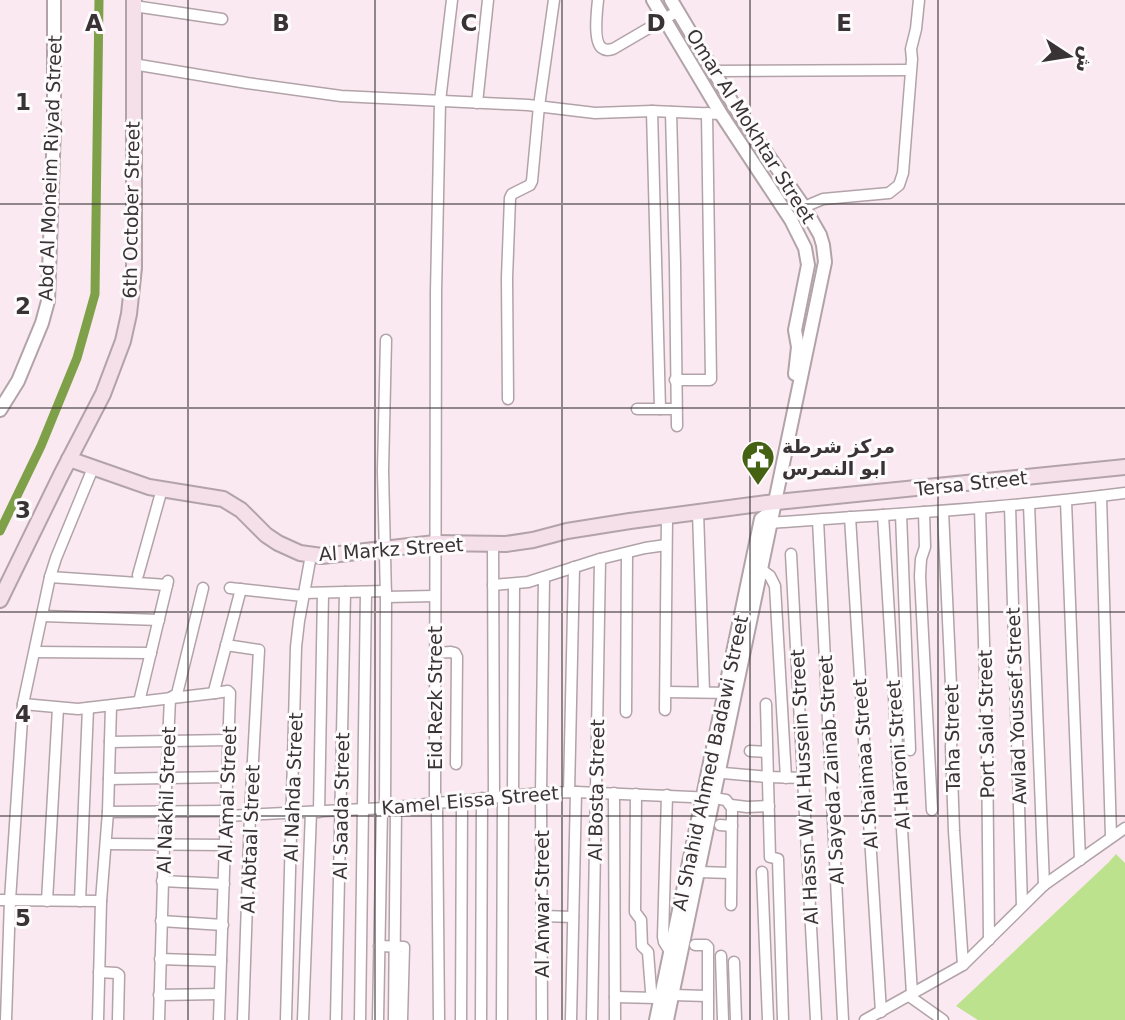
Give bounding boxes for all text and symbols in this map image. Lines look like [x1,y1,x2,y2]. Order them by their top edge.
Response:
text: A [85,10,103,36]
text: B [272,10,290,36]
text: C [461,10,477,36]
text: D [646,10,666,36]
text: E [836,10,852,36]
north arrow [1034,21,1104,91]
street label: Omar Al Mokhtar Street [682,25,820,227]
street label: Abd Al Moneim Riyad Street [34,35,66,301]
text: ش [1071,44,1099,75]
text: 1 [15,89,31,115]
street label: 6th October Street [118,121,144,299]
text: 2 [15,293,31,319]
place label: مركز شرطة ابو النمرس [782,435,895,480]
public building icon: مركز شرطة ابو النمرس [739,438,777,487]
street label: Tersa Street [913,466,1028,500]
text: 3 [15,497,31,523]
street label: Al Markz Street [318,533,464,565]
street label: Awlad Youssef Street [1002,607,1030,805]
street label: Al Shahid Ahmed Badawi Street [668,613,752,913]
street label: Eid Rezk Street [424,626,446,770]
street label: Al Hassn W Al Hussein Street [786,649,822,925]
street label: Port Said Street [974,650,998,798]
street label: Al Sayeda Zainab Street [814,655,848,885]
street label: Al Shaimaa Street [848,678,882,850]
street label: Al Haroni Street [882,679,914,831]
street label: Taha Street [940,684,964,793]
text: 4 [15,701,31,727]
street label: Al Nahda Street [279,712,307,862]
street label: Al Bosta Street [584,719,608,861]
street label: Al Amal Street [214,725,240,863]
street label: Al Nakhil Street [152,726,180,874]
street label: Al Saada Street [329,732,353,880]
street label: Al Abtaal Street [236,764,264,914]
street label: Kamel Eissa Street [380,781,560,819]
street label: Al Anwar Street [531,830,553,978]
text: 5 [15,905,31,931]

